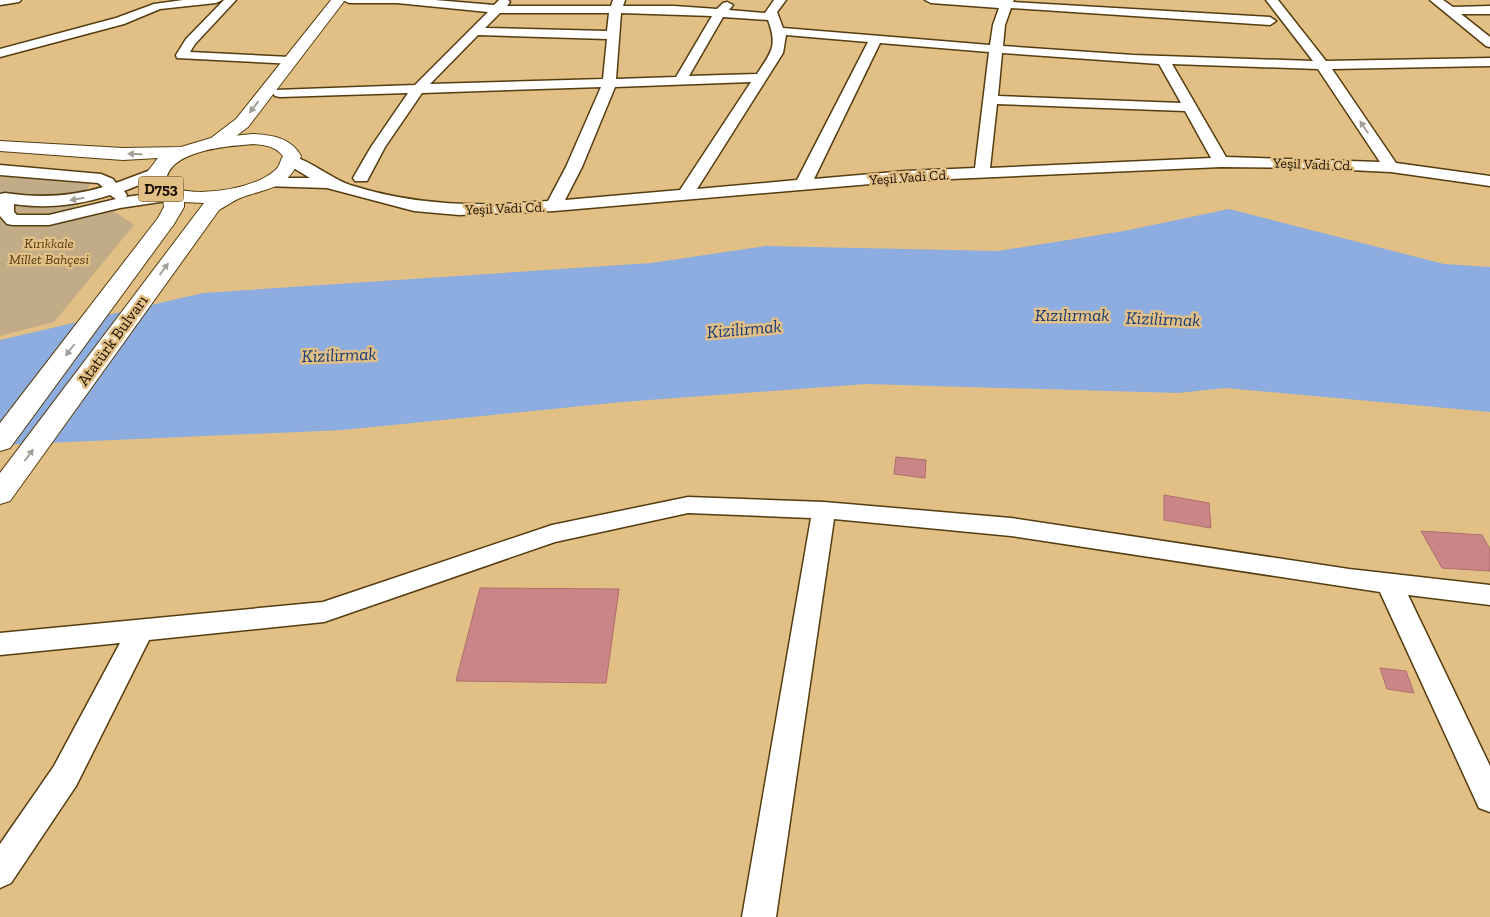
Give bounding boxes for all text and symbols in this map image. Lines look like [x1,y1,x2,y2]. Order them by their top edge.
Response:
one-way arrow [248,100,259,113]
one-way arrow [1359,120,1369,134]
one-way arrow [126,150,142,158]
street label: Yeşil Vadi Cd. [1272,155,1353,174]
street label: Yeşil Vadi Cd. [868,166,950,189]
road number: D753 [138,176,184,202]
one-way arrow [69,196,85,204]
street label: Yeşil Vadi Cd. [464,199,545,218]
park label: Kırıkkale Millet Bahçesi [9,235,89,268]
one-way arrow [158,263,169,276]
street label: Atatürk Bulvarı [73,291,152,389]
water label: Kızılırmak [1035,304,1109,326]
water label: Kizilirmak [1125,307,1201,331]
water label: Kizilirmak [706,315,782,343]
one-way arrow [65,343,76,356]
water label: Kizilirmak [301,343,377,367]
one-way arrow [23,449,34,462]

